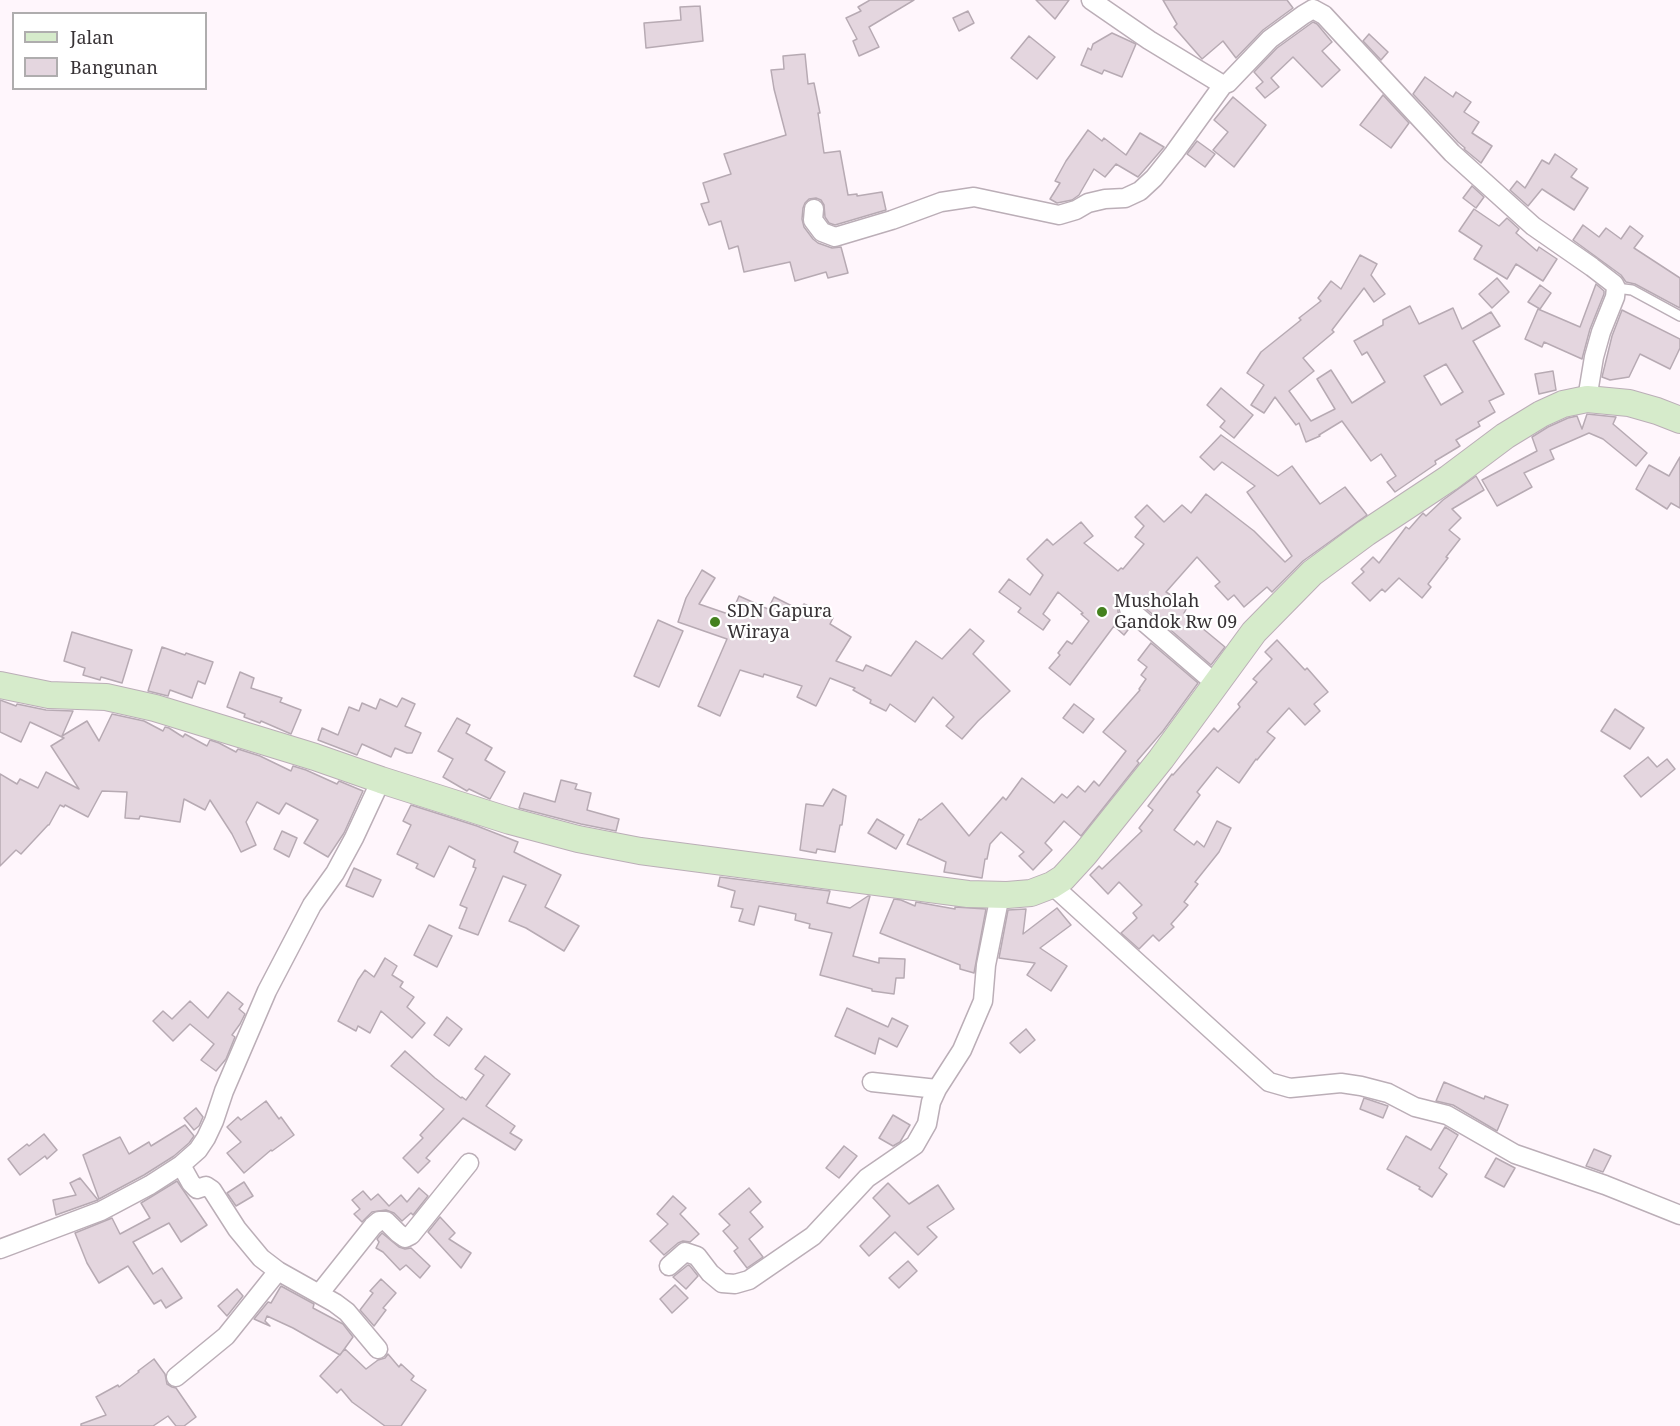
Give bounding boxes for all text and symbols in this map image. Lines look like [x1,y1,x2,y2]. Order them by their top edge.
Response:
legend [12,12,207,90]
text: Jalan [70,25,114,49]
text: Bangunan [70,55,158,79]
place label: Musholah Gandok Rw 09 [1114,591,1237,634]
place label: SDN Gapura Wiraya [727,601,832,644]
marker: Musholah Gandok Rw 09 [1095,605,1109,619]
marker: SDN Gapura Wiraya [708,615,722,629]

